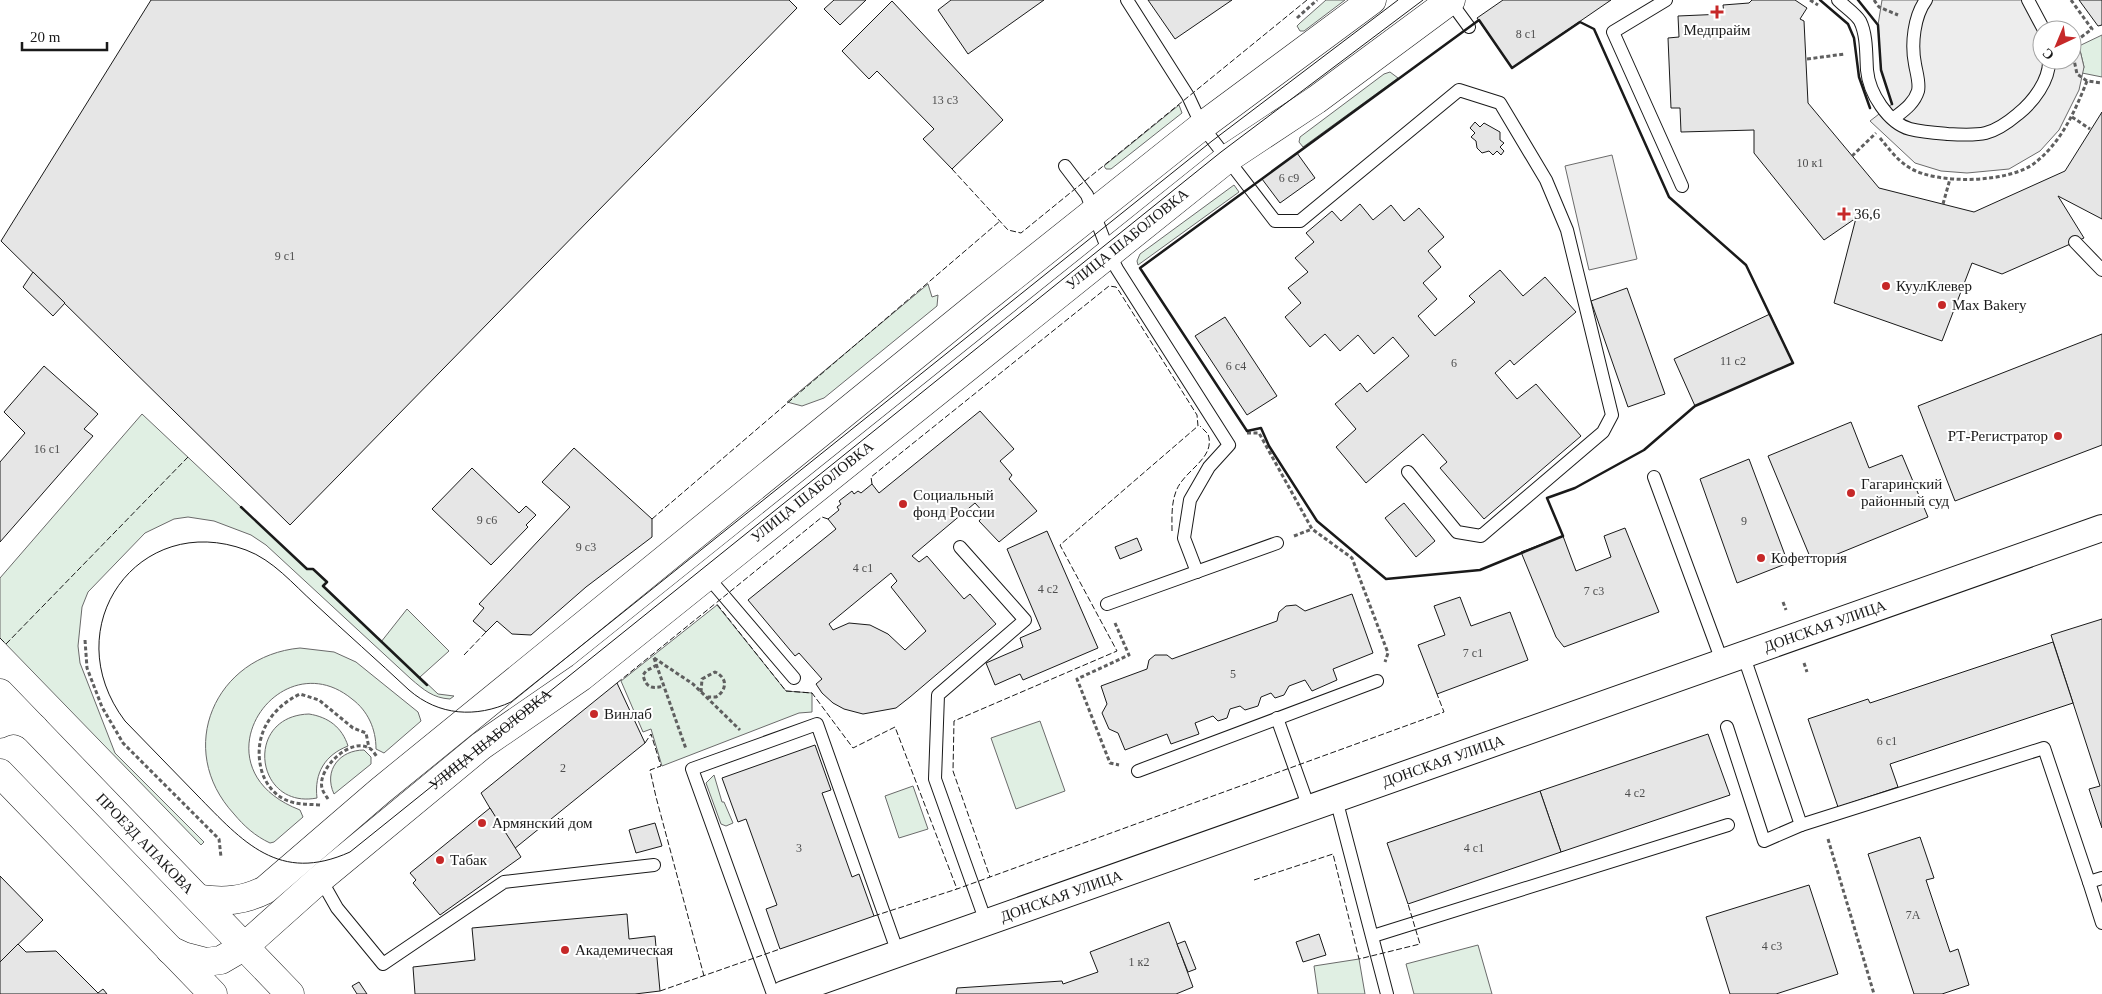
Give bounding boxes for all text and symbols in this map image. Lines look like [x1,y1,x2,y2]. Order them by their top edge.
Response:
marker: Медпрайм [1710,5,1724,19]
scale bar [22,20,108,52]
north arrow [2032,20,2082,70]
place label: Медпрайм [1684,22,1751,38]
house number: 8 с1 [1516,27,1536,41]
text: 20 m [30,29,61,45]
text: С [2039,45,2057,63]
house number: 13 с3 [932,93,958,107]
house number: 10 к1 [1797,156,1823,170]
house number: 6 с9 [1279,171,1299,185]
street label: УЛИЦА ШАБОЛОВКА [1063,185,1192,293]
place label: 36,6 [1854,206,1881,222]
marker: 36,6 [1838,208,1850,220]
house number: 9 с1 [275,249,295,263]
place label: КуулКлевер [1896,278,1972,294]
marker: КуулКлевер [1880,280,1892,292]
place label: Max Bakery [1952,297,2027,313]
marker: Max Bakery [1936,299,1948,311]
house number: 11 с2 [1720,354,1746,368]
house number: 6 [1451,356,1457,370]
house number: 6 с4 [1226,359,1246,373]
place label: РТ-Регистратор [1948,428,2048,444]
marker: РТ-Регистратор [2052,430,2064,442]
street label: УЛИЦА ШАБОЛОВКА [748,438,876,546]
house number: 16 с1 [34,442,60,456]
place label: Гагаринский районный суд [1861,476,1950,509]
place label: Социальный фонд России [913,487,995,520]
marker: Гагаринский районный суд [1845,487,1857,499]
marker: Социальный фонд России [897,498,909,510]
house number: 9 с6 [477,513,497,527]
house number: 9 [1741,514,1747,528]
house number: 9 с3 [576,540,596,554]
place label: Кофеттория [1771,550,1847,566]
marker: Кофеттория [1755,552,1767,564]
house number: 4 с1 [853,561,873,575]
house number: 4 с2 [1038,582,1058,596]
house number: 7 с3 [1584,584,1604,598]
street label: ДОНСКАЯ УЛИЦА [1762,597,1888,655]
house number: 7 с1 [1463,646,1483,660]
house number: 5 [1230,667,1236,681]
street label: УЛИЦА ШАБОЛОВКА [426,686,554,793]
place label: Винлаб [604,706,652,722]
marker: Винлаб [588,708,600,720]
street label: ДОНСКАЯ УЛИЦА [1380,732,1506,790]
house number: 6 с1 [1877,734,1897,748]
house number: 2 [560,761,566,775]
house number: 4 с2 [1625,786,1645,800]
street label: ПРОЕЗД АПАКОВА [93,790,197,897]
place label: Армянский дом [492,815,593,831]
marker: Армянский дом [476,817,488,829]
house number: 3 [796,841,802,855]
house number: 4 с1 [1464,841,1484,855]
place label: Табак [450,852,488,868]
marker: Табак [434,854,446,866]
street label: ДОНСКАЯ УЛИЦА [998,867,1124,925]
house number: 7А [1906,908,1921,922]
house number: 4 с3 [1762,939,1782,953]
place label: Академическая [575,942,673,958]
marker: Академическая [559,944,571,956]
house number: 1 к2 [1129,955,1149,969]

